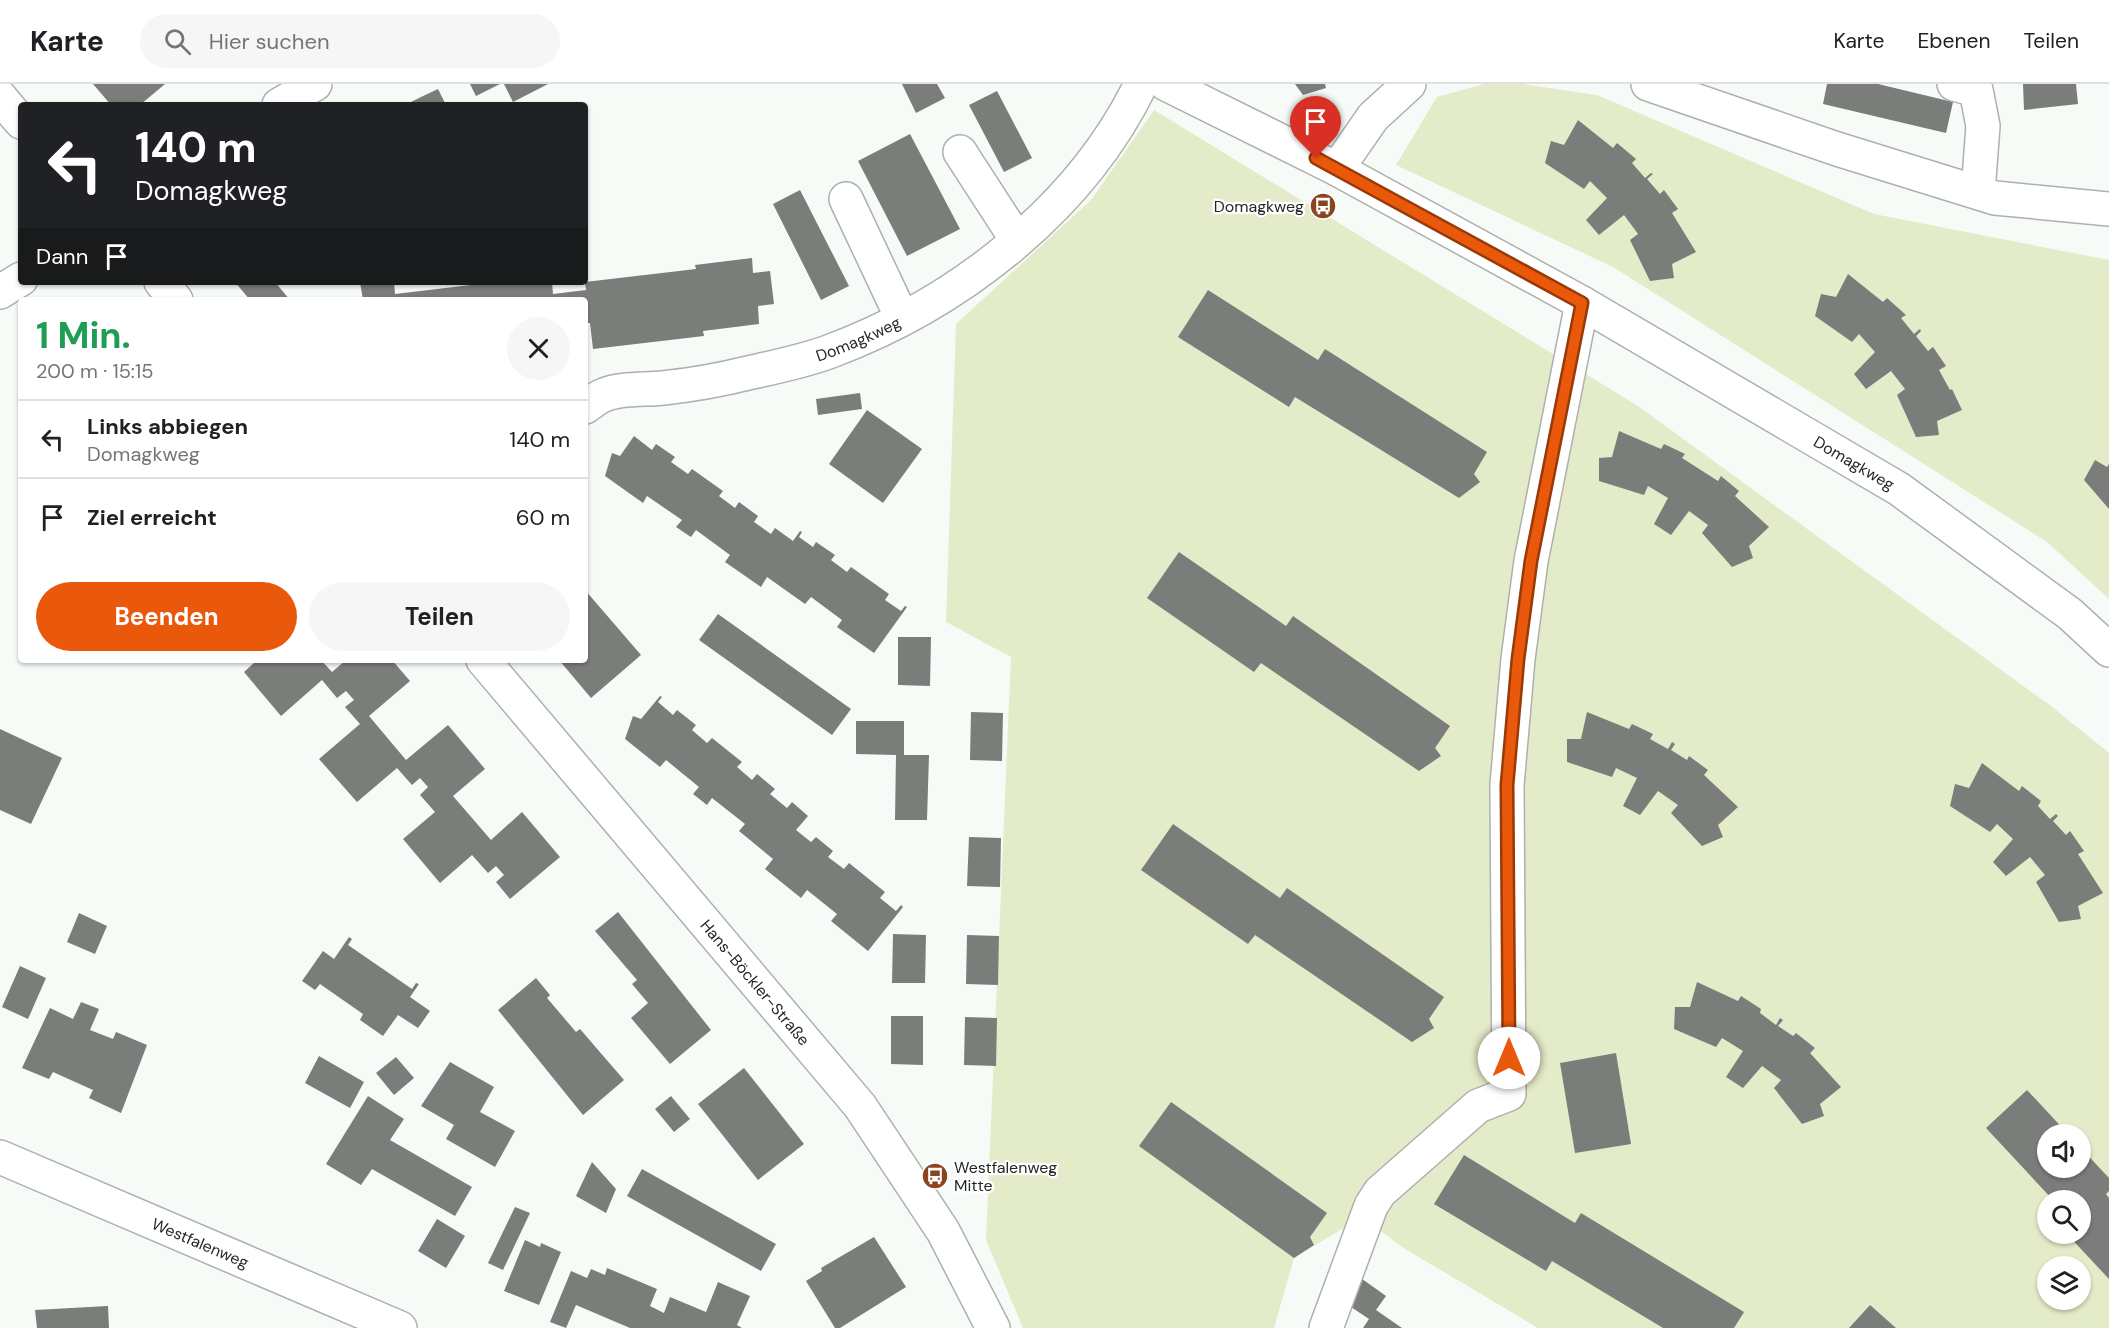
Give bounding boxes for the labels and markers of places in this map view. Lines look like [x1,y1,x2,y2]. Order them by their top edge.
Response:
pin [1290,96,1341,158]
bus stop icon: Domagkweg [1308,191,1338,221]
place label: Domagkweg [1214,196,1304,217]
place label: Westfalenweg Mitte [954,1157,1057,1196]
bus stop icon: Westfalenweg Mitte [920,1161,950,1191]

